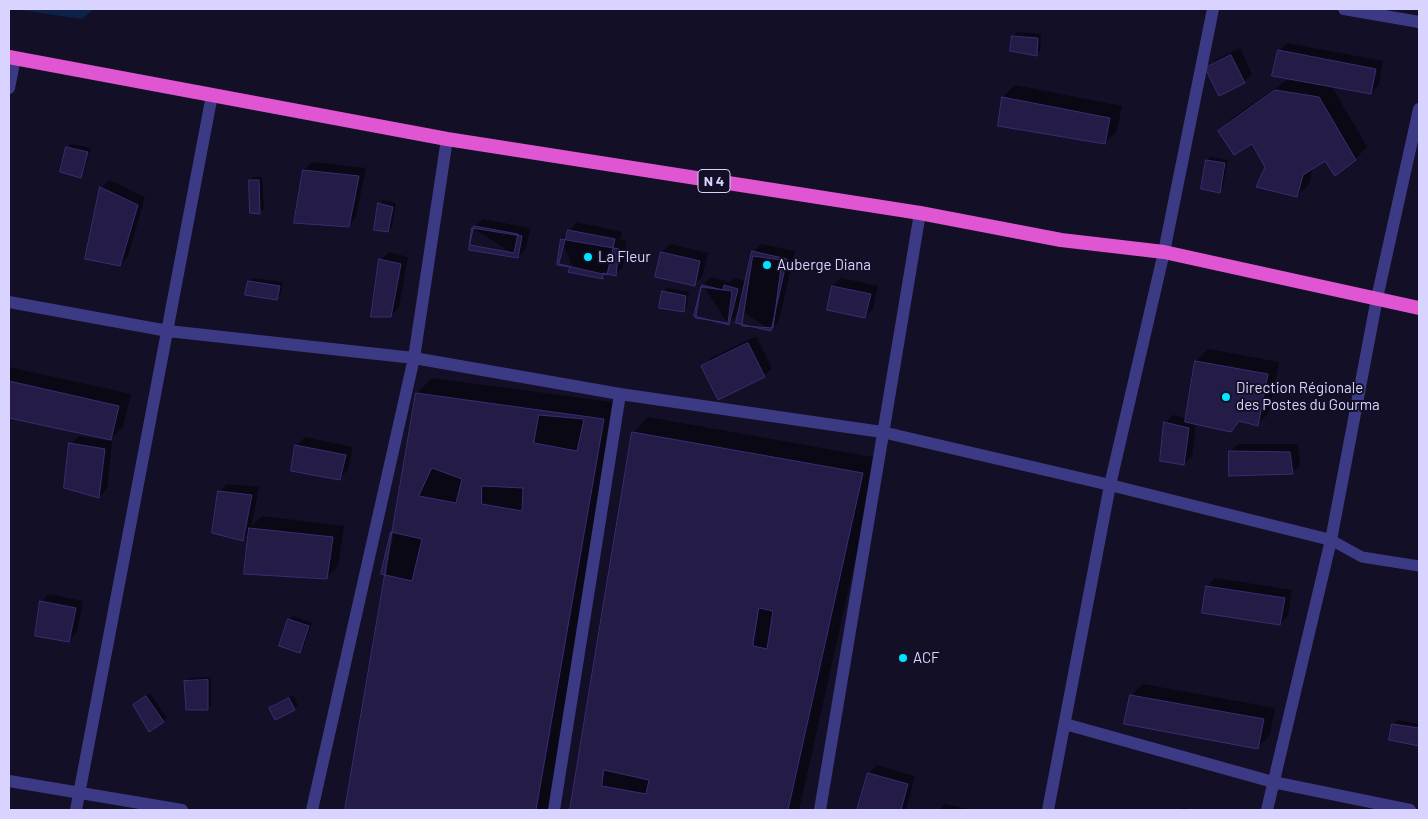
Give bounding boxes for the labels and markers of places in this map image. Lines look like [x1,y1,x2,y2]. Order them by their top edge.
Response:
place label: La Fleur [598,248,651,266]
marker: La Fleur [582,251,594,263]
place label: Auberge Diana [777,256,871,274]
marker: Auberge Diana [761,259,773,271]
place label: Direction Régionale des Postes du Gourma [1236,379,1380,414]
marker: Direction Régionale des Postes du Gourma [1220,391,1232,403]
place label: ACF [913,649,940,667]
marker: ACF [897,652,909,664]

